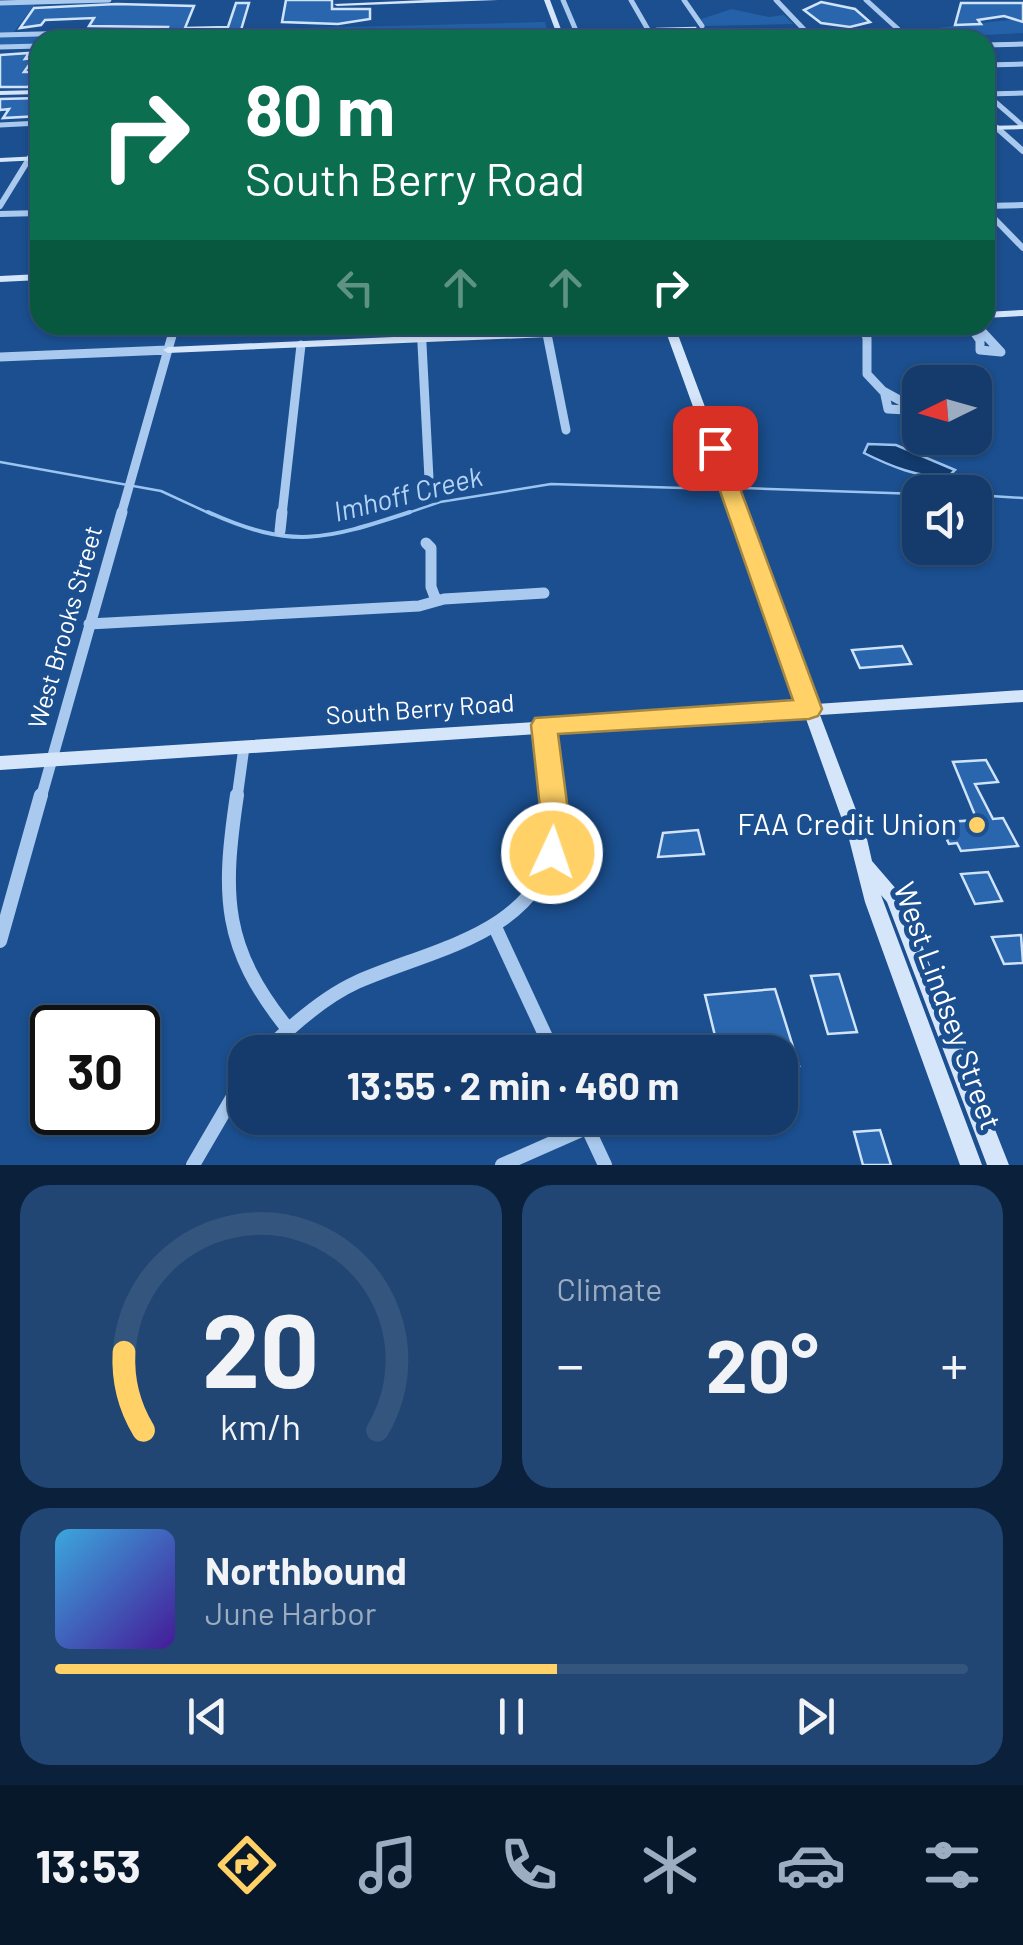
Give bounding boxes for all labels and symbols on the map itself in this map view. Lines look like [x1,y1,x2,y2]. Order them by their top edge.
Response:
north arrow [902,365,992,455]
pin [673,406,758,491]
water label: Imhoff Creek [330,458,486,528]
street label: West Brooks Street [21,522,107,732]
street label: South Berry Road [325,686,515,730]
position arrow [500,801,604,905]
place label: FAA Credit Union [737,805,957,841]
marker: FAA Credit Union [966,814,988,836]
street label: West Lindsey Street [887,877,1010,1134]
speed limit sign: 30 [30,1005,160,1135]

